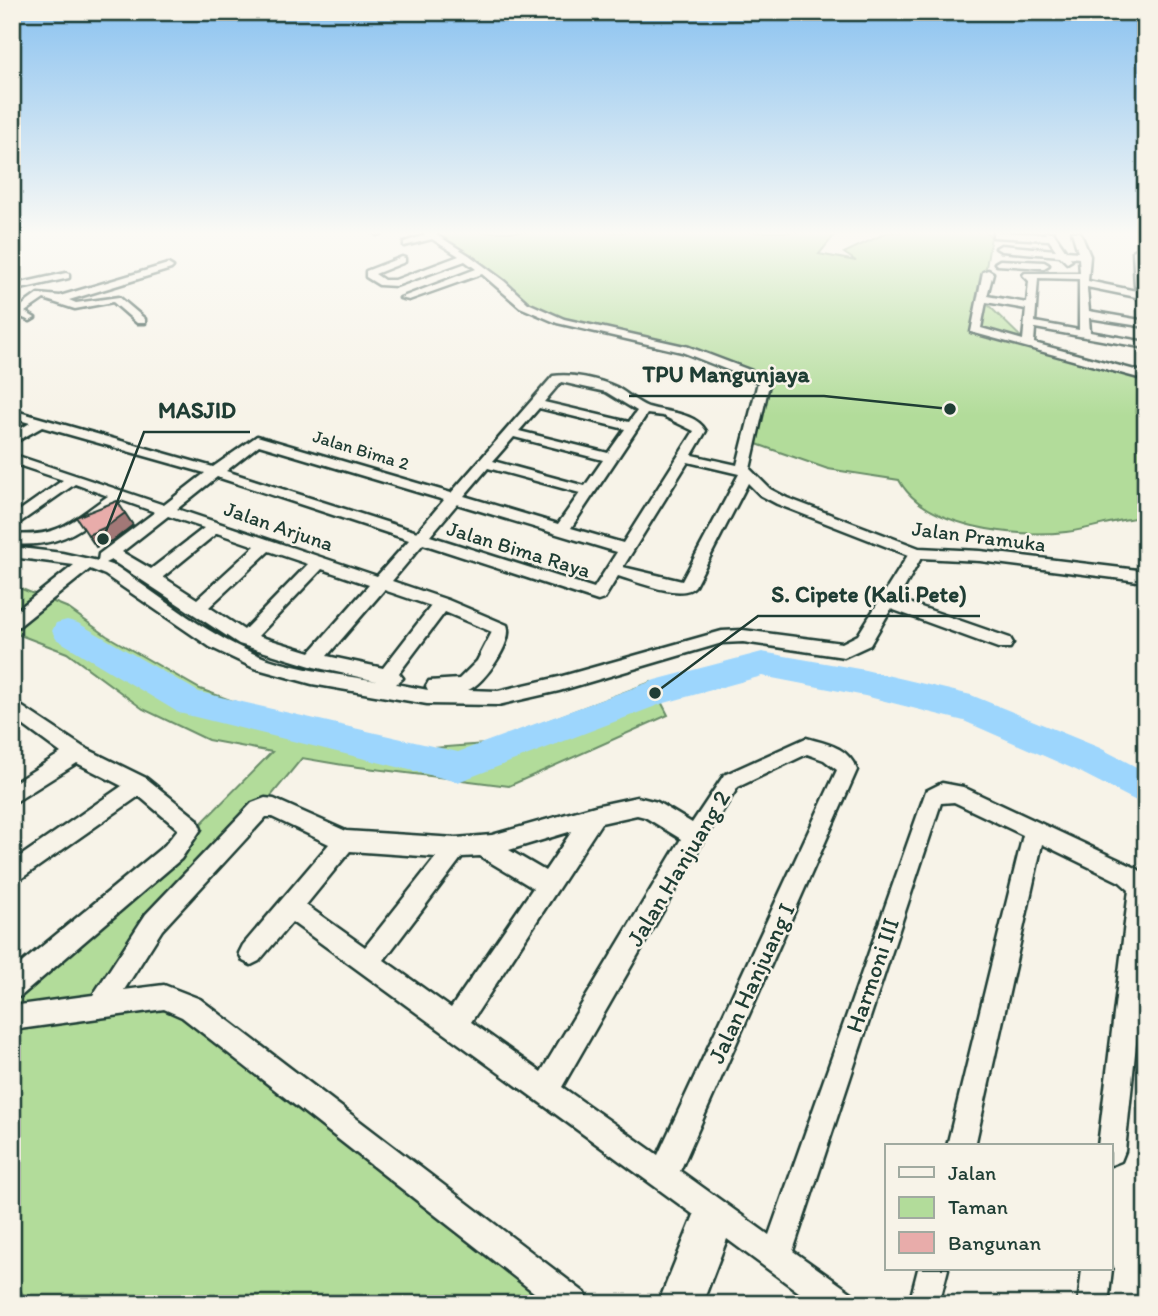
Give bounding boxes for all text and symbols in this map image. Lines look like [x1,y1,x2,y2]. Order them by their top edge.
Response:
callout: TPU Mangunjaya [629,352,824,396]
text: TPU Mangunjaya [641,360,811,388]
callout: MASJID [144,388,250,432]
text: MASJID [158,396,236,424]
street label: Jalan Bima 2 [310,425,412,475]
street label: Jalan Arjuna [221,496,337,556]
street label: Jalan Bima Raya [444,515,594,583]
street label: Jalan Pramuka [911,515,1047,557]
callout: S. Cipete (Kali Pete) [758,572,980,616]
text: S. Cipete (Kali Pete) [771,580,967,608]
street label: Jalan Hanjuang 2 [620,784,736,951]
street label: Jalan Hanjuang I [701,898,801,1068]
street label: Harmoni III [839,914,905,1036]
legend [885,1144,1112,1270]
text: Jalan [948,1160,996,1185]
text: Taman [948,1194,1008,1219]
text: Bangunan [948,1230,1041,1255]

